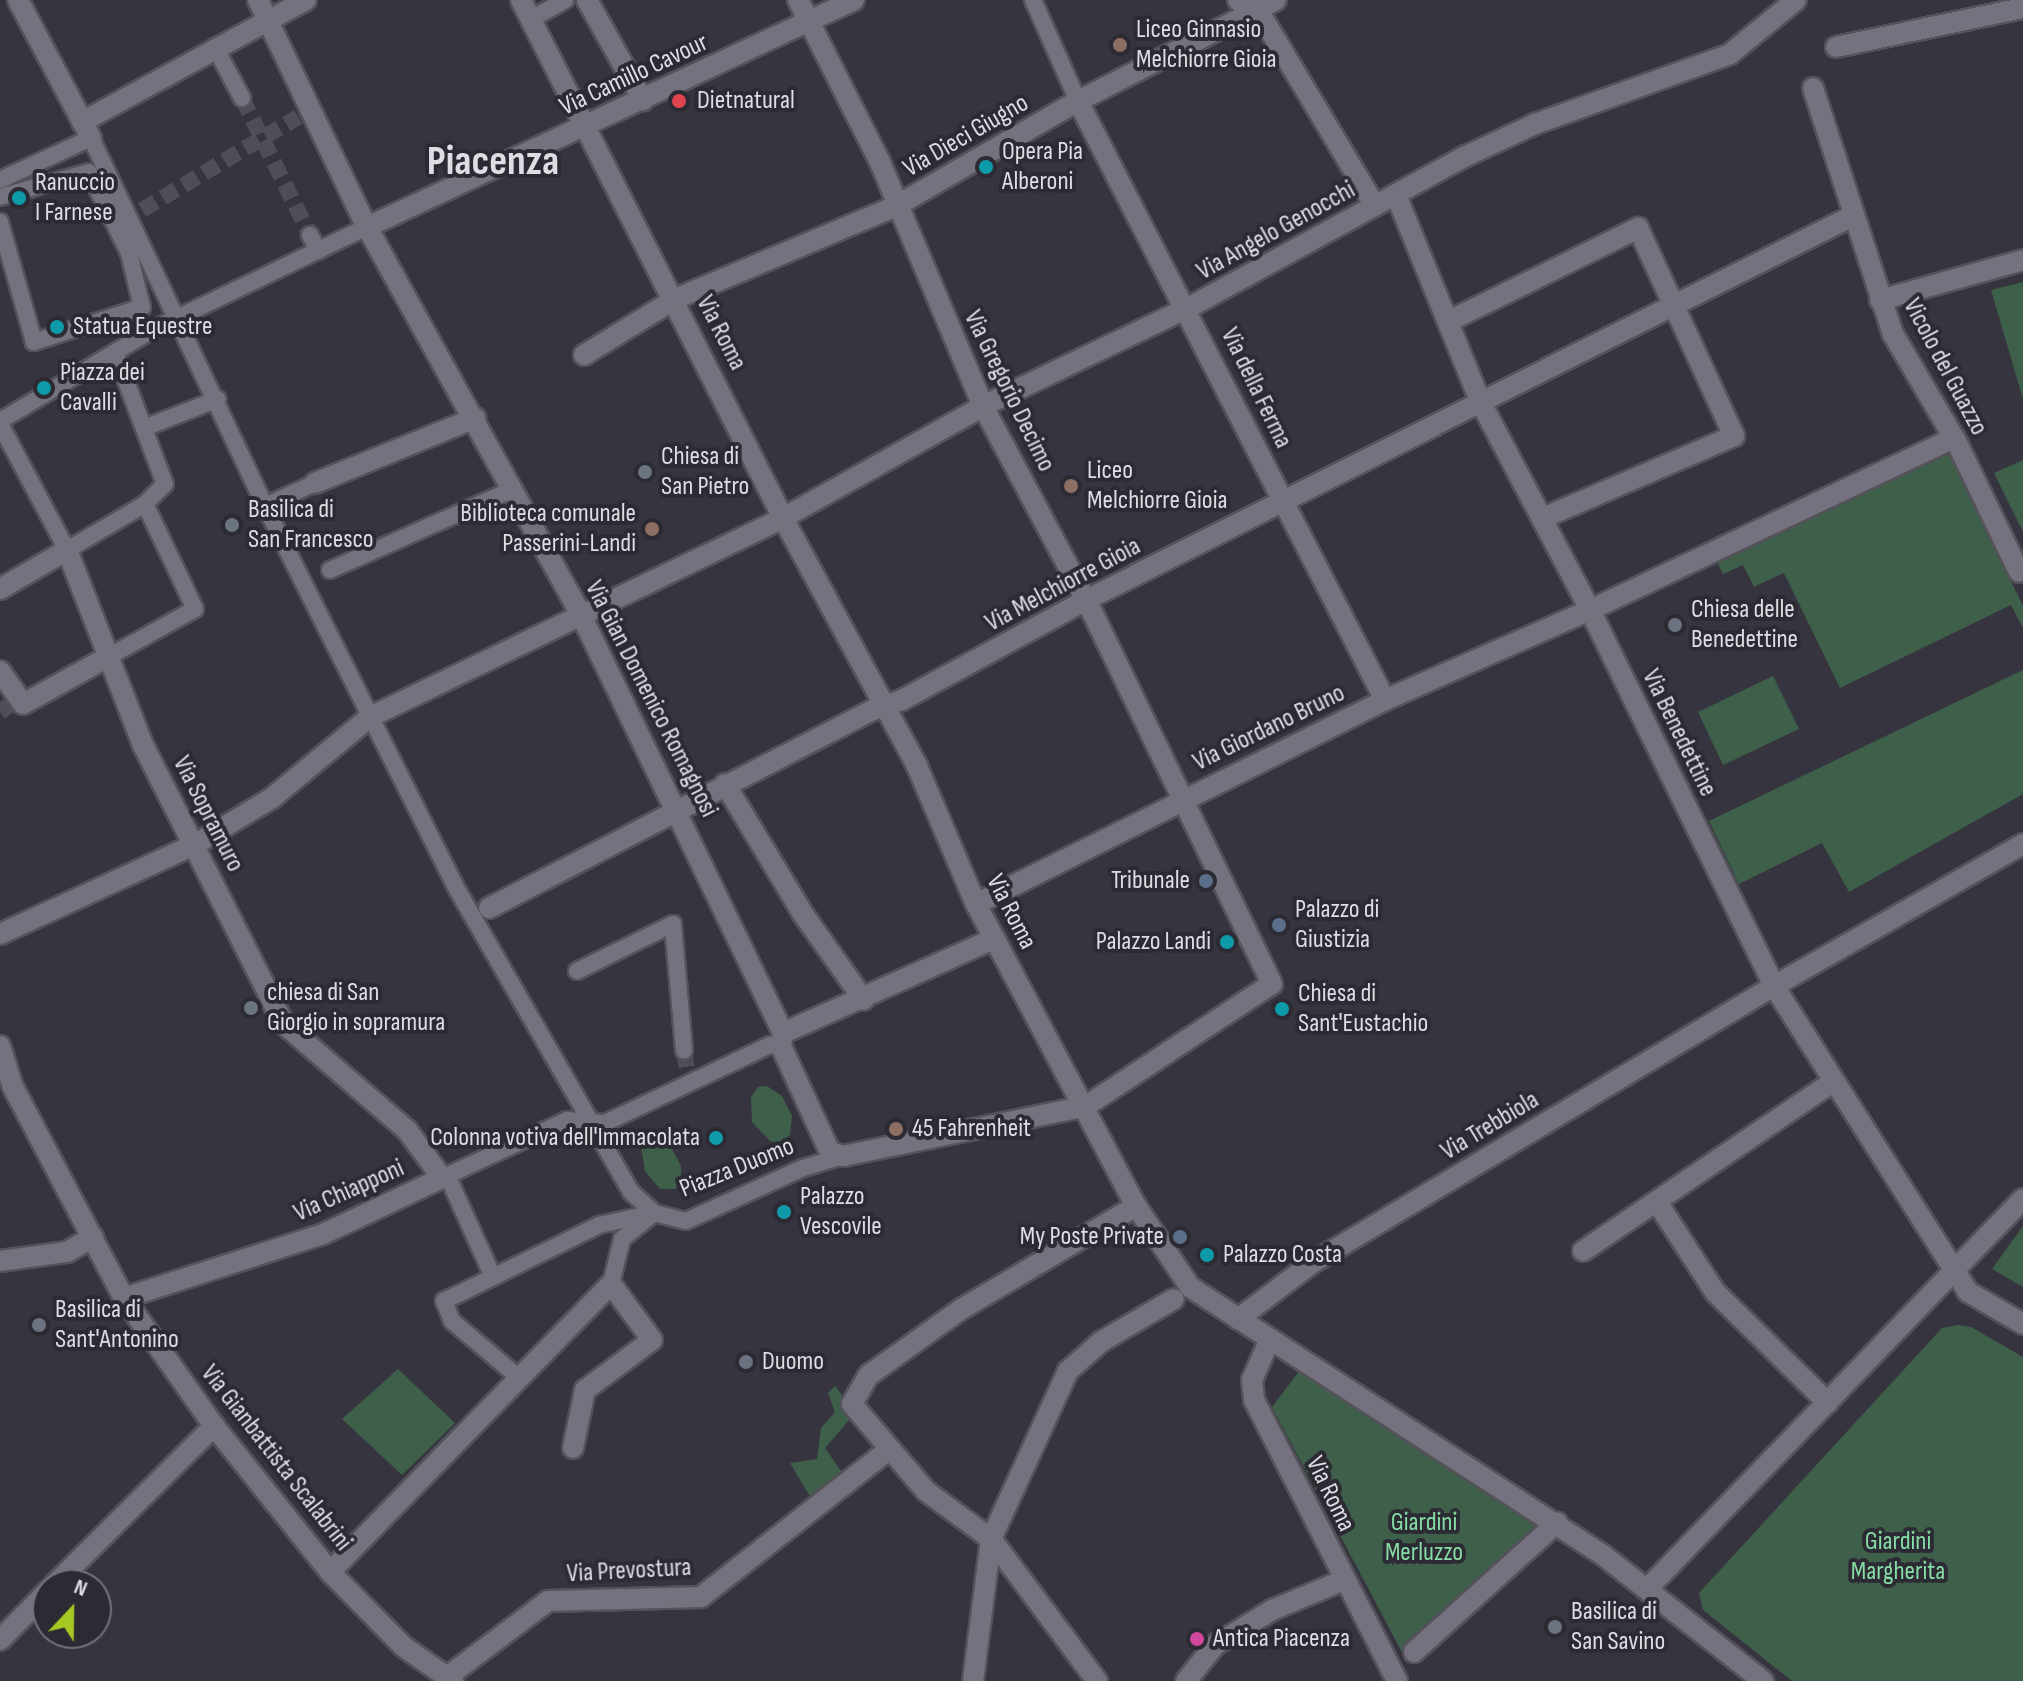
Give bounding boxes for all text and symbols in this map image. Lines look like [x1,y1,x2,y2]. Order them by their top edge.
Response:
place label: Liceo Ginnasio Melchiorre Gioia [1136,14,1276,76]
street label: Via Camillo Cavour [555,27,713,123]
marker: Liceo Ginnasio Melchiorre Gioia [1111,36,1129,54]
place label: Dietnatural [697,85,795,117]
street label: Via Dieci Giugno [898,88,1034,184]
marker: Dietnatural [668,90,690,112]
place label: Opera Pia Alberoni [1002,136,1083,198]
district label: Piacenza [427,137,559,187]
marker: Opera Pia Alberoni [977,158,995,176]
place label: Ranuccio I Farnese [35,167,115,228]
street label: Via Angelo Genocchi [1191,175,1361,287]
marker: Ranuccio I Farnese [10,189,28,207]
street label: Via Roma [689,290,753,376]
street label: Vicolo del Guazzo [1896,293,1994,441]
street label: Via Gregorio Decimo [957,305,1061,477]
place label: Statua Equestre [73,311,212,343]
marker: Statua Equestre [48,318,66,336]
street label: Via della Ferma [1214,323,1298,453]
place label: Piazza dei Cavalli [60,357,145,418]
marker: Piazza dei Cavalli [35,379,53,397]
place label: Chiesa di San Pietro [661,441,749,502]
place label: Liceo Melchiorre Gioia [1087,455,1227,516]
marker: Chiesa di San Pietro [636,463,654,481]
marker: Liceo Melchiorre Gioia [1062,477,1080,495]
place label: Basilica di San Francesco [248,494,374,556]
place label: Biblioteca comunale Passerini-Landi [460,498,636,560]
marker: Basilica di San Francesco [223,516,241,534]
marker: Biblioteca comunale Passerini-Landi [643,520,661,538]
street label: Via Melchiorre Gioia [980,531,1146,639]
street label: Via Gian Domenico Romagnosi [578,575,724,823]
place label: Chiesa delle Benedettine [1691,594,1798,656]
marker: Chiesa delle Benedettine [1666,616,1684,634]
street label: Via Benedettine [1635,664,1723,802]
street label: Via Giordano Bruno [1188,678,1350,778]
street label: Via Sopramuro [166,751,250,877]
place label: Tribunale [1111,865,1190,897]
street label: Via Roma [979,869,1043,955]
marker: Tribunale [1197,872,1215,890]
place label: Palazzo di Giustizia [1295,894,1379,956]
marker: Palazzo di Giustizia [1270,916,1288,934]
place label: Palazzo Landi [1096,926,1211,958]
marker: Palazzo Landi [1218,933,1236,951]
place label: chiesa di San Giorgio in sopramura [267,977,445,1038]
place label: Chiesa di Sant'Eustachio [1298,978,1428,1040]
marker: chiesa di San Giorgio in sopramura [242,999,260,1017]
marker: Chiesa di Sant'Eustachio [1273,1000,1291,1018]
street label: Via Trebbiola [1435,1085,1545,1167]
place label: 45 Fahrenheit [912,1113,1031,1145]
marker: 45 Fahrenheit [887,1120,905,1138]
place label: Colonna votiva dell'Immacolata [430,1122,700,1154]
marker: Colonna votiva dell'Immacolata [707,1129,725,1147]
street label: Piazza Duomo [675,1131,799,1205]
street label: Via Chiapponi [289,1153,409,1229]
place label: Palazzo Vescovile [800,1181,882,1242]
marker: Palazzo Vescovile [775,1203,793,1221]
place label: My Poste Private [1020,1221,1164,1253]
marker: My Poste Private [1171,1228,1189,1246]
place label: Palazzo Costa [1223,1239,1342,1271]
marker: Palazzo Costa [1198,1246,1216,1264]
place label: Basilica di Sant'Antonino [55,1294,179,1356]
marker: Basilica di Sant'Antonino [30,1316,48,1334]
place label: Duomo [762,1346,824,1378]
marker: Duomo [737,1353,755,1371]
street label: Via Gianbattista Scalabrini [194,1359,358,1557]
street label: Via Roma [1298,1451,1362,1537]
park label: Giardini Merluzzo [1385,1507,1463,1568]
park label: Giardini Margherita [1851,1526,1945,1588]
street label: Via Prevostura [566,1552,692,1590]
north arrow [32,1569,112,1649]
text: N [70,1573,91,1603]
place label: Basilica di San Savino [1571,1596,1665,1658]
marker: Basilica di San Savino [1546,1618,1564,1636]
place label: Antica Piacenza [1213,1623,1350,1655]
marker: Antica Piacenza [1188,1630,1206,1648]

